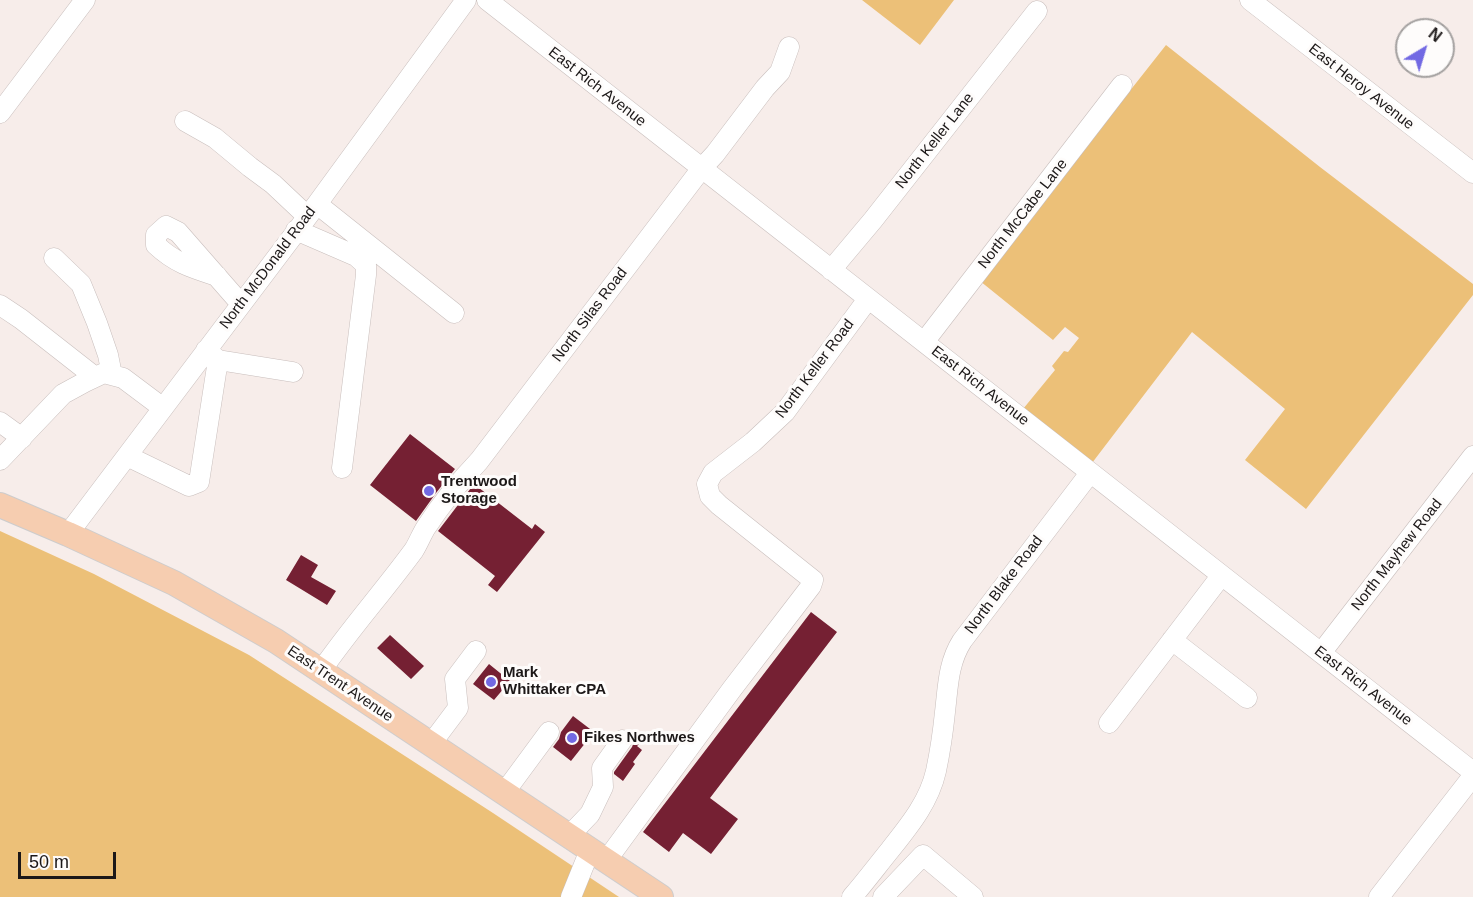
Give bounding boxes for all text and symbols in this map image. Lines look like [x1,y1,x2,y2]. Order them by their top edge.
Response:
north arrow [1395,18,1455,78]
text: N [1425,25,1445,45]
street label: East Heroy Avenue [1305,40,1417,134]
street label: East Rich Avenue [545,43,649,131]
street label: North Keller Lane [892,89,978,193]
street label: North McCabe Lane [975,156,1071,272]
street label: North McDonald Road [216,203,320,333]
street label: North Silas Road [549,264,631,366]
street label: North Keller Road [772,316,858,422]
street label: East Rich Avenue [928,342,1032,430]
place label: Trentwood Storage [441,473,517,508]
marker: Trentwood Storage [422,484,436,498]
street label: North Mayhew Road [1348,496,1446,614]
street label: North Blake Road [961,532,1047,638]
street label: East Trent Avenue [284,642,396,726]
street label: East Rich Avenue [1311,642,1415,730]
place label: Mark Whittaker CPA [503,664,606,699]
marker: Mark Whittaker CPA [484,675,498,689]
place label: Fikes Northwes [584,729,695,747]
marker: Fikes Northwes [565,731,579,745]
scale bar [21,840,118,878]
text: 50 m [29,852,69,872]

